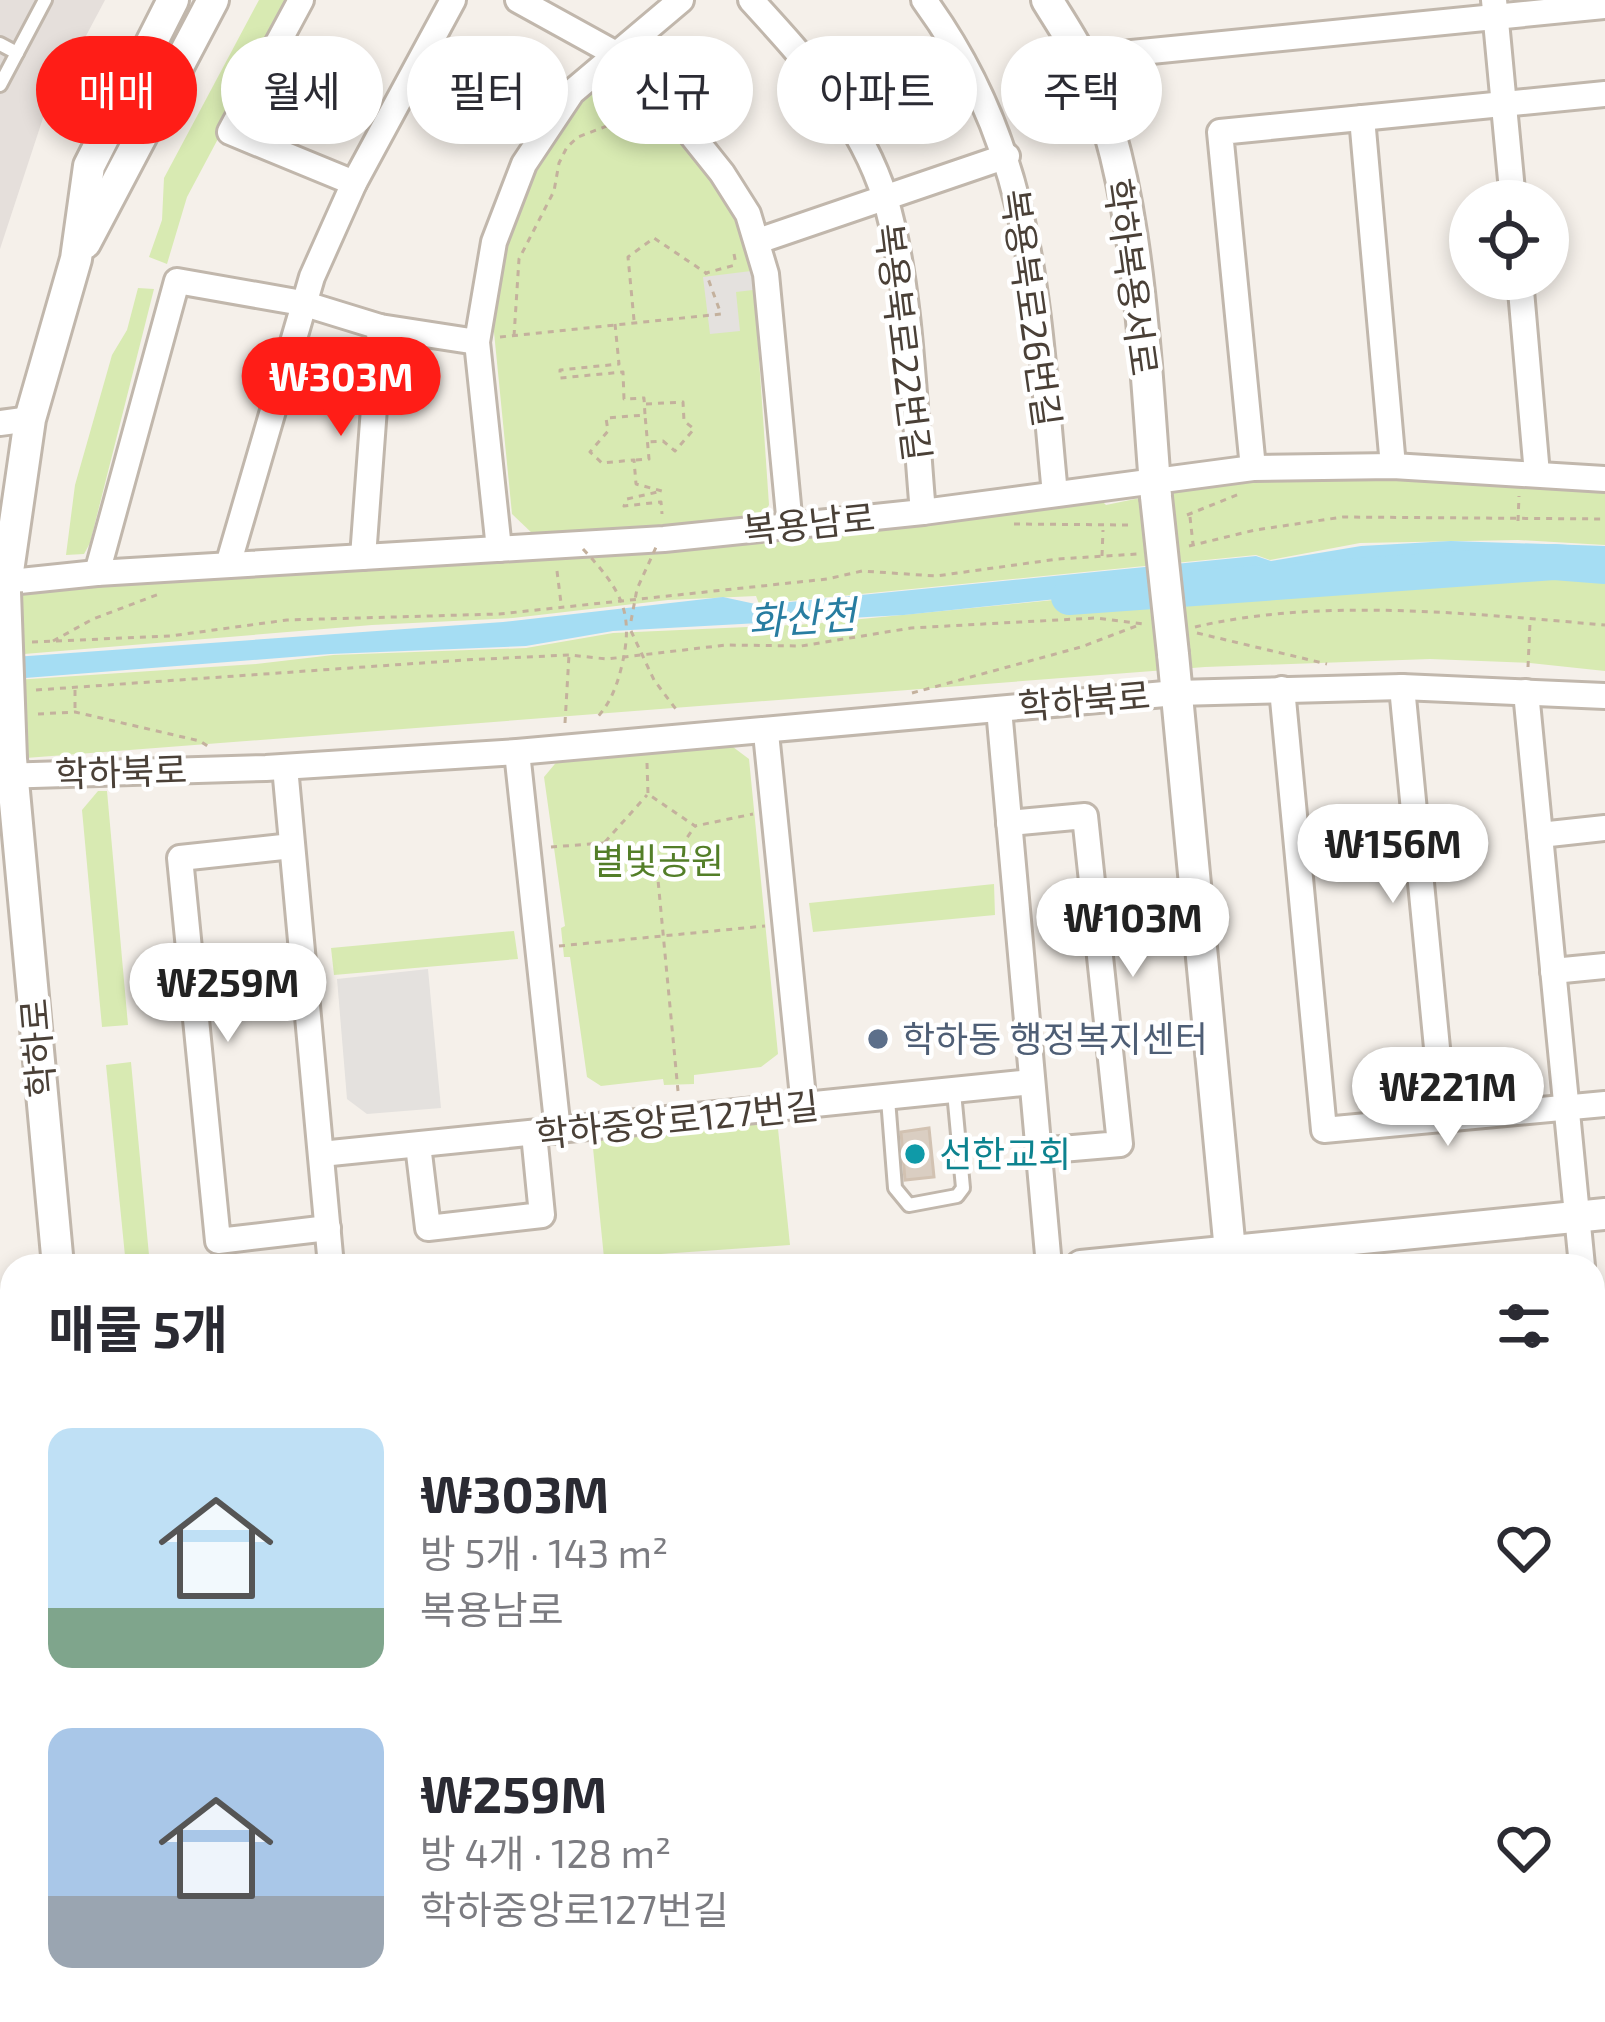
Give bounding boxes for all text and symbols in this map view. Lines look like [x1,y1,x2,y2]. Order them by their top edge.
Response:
chip: 매매 [36,36,197,144]
chip: 월세 [221,36,383,144]
chip: 필터 [407,36,568,144]
chip: 신규 [592,36,753,144]
chip: 아파트 [777,36,977,144]
chip: 주택 [1001,36,1162,144]
street label: 학하복용서로 [1097,175,1168,378]
map controls [1449,180,1569,300]
button: locate [1449,180,1569,300]
street label: 복용북로26번길 [995,186,1070,429]
street label: 복용북로22번길 [869,220,940,463]
pin: ₩303M [257,337,425,439]
text: ₩303M [269,352,413,399]
street label: 복용남로 [741,494,877,551]
water label: 화산천 [747,589,861,644]
street label: 학하북로 [1016,672,1152,727]
street label: 학하북로 [54,747,188,794]
pin: ₩156M [1309,804,1477,906]
text: ₩156M [1324,819,1462,866]
park label: 별빛공원 [592,838,724,881]
pin: ₩103M [1049,878,1217,980]
text: ₩103M [1063,893,1203,940]
pin: ₩259M [144,943,312,1045]
text: ₩259M [156,958,300,1005]
street label: 학하로 [11,997,62,1100]
place label: 학하동 행정복지센터 [902,1016,1208,1059]
marker: 학하동 행정복지센터 [865,1026,891,1052]
pin: ₩221M [1364,1047,1532,1149]
text: ₩221M [1379,1062,1517,1109]
street label: 학하중앙로127번길 [533,1082,821,1155]
place label: 선한교회 [939,1131,1071,1174]
marker: 선한교회 [902,1141,928,1167]
icon: filters [1491,1293,1557,1359]
text: 매물 5개 [48,1297,228,1358]
text: ₩303M [420,1462,609,1523]
icon: home [144,1476,288,1620]
icon: heart [1491,1515,1557,1581]
text: 방 5개 · 143 m² [420,1529,668,1576]
text: 복용남로 [420,1585,564,1632]
text: ₩259M [420,1762,607,1823]
icon: home [144,1776,288,1920]
icon: heart [1491,1815,1557,1881]
text: 방 4개 · 128 m² [420,1829,671,1876]
text: 학하중앙로127번길 [420,1885,729,1932]

